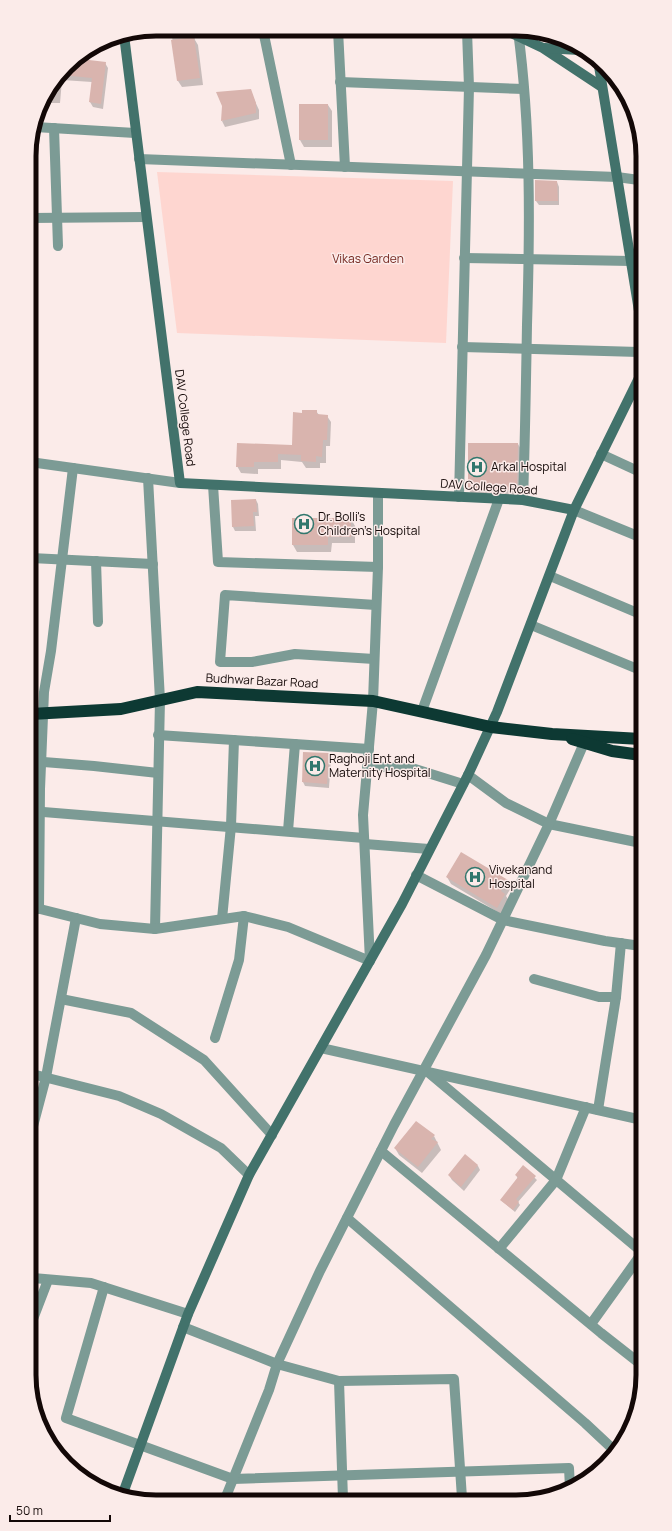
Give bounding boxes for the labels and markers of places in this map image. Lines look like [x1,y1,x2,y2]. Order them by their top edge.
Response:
hospital icon: Arkal Hospital [466,456,488,478]
place label: Arkal Hospital [491,458,566,475]
place label: Dr. Bolli's Children's Hospital [318,508,420,539]
hospital icon: Dr. Bolli's Children's Hospital [293,513,315,535]
place label: Raghoji Ent and Maternity Hospital [329,750,431,781]
hospital icon: Raghoji Ent and Maternity Hospital [304,755,326,777]
place label: Vivekanand Hospital [489,861,552,892]
hospital icon: Vivekanand Hospital [464,866,486,888]

